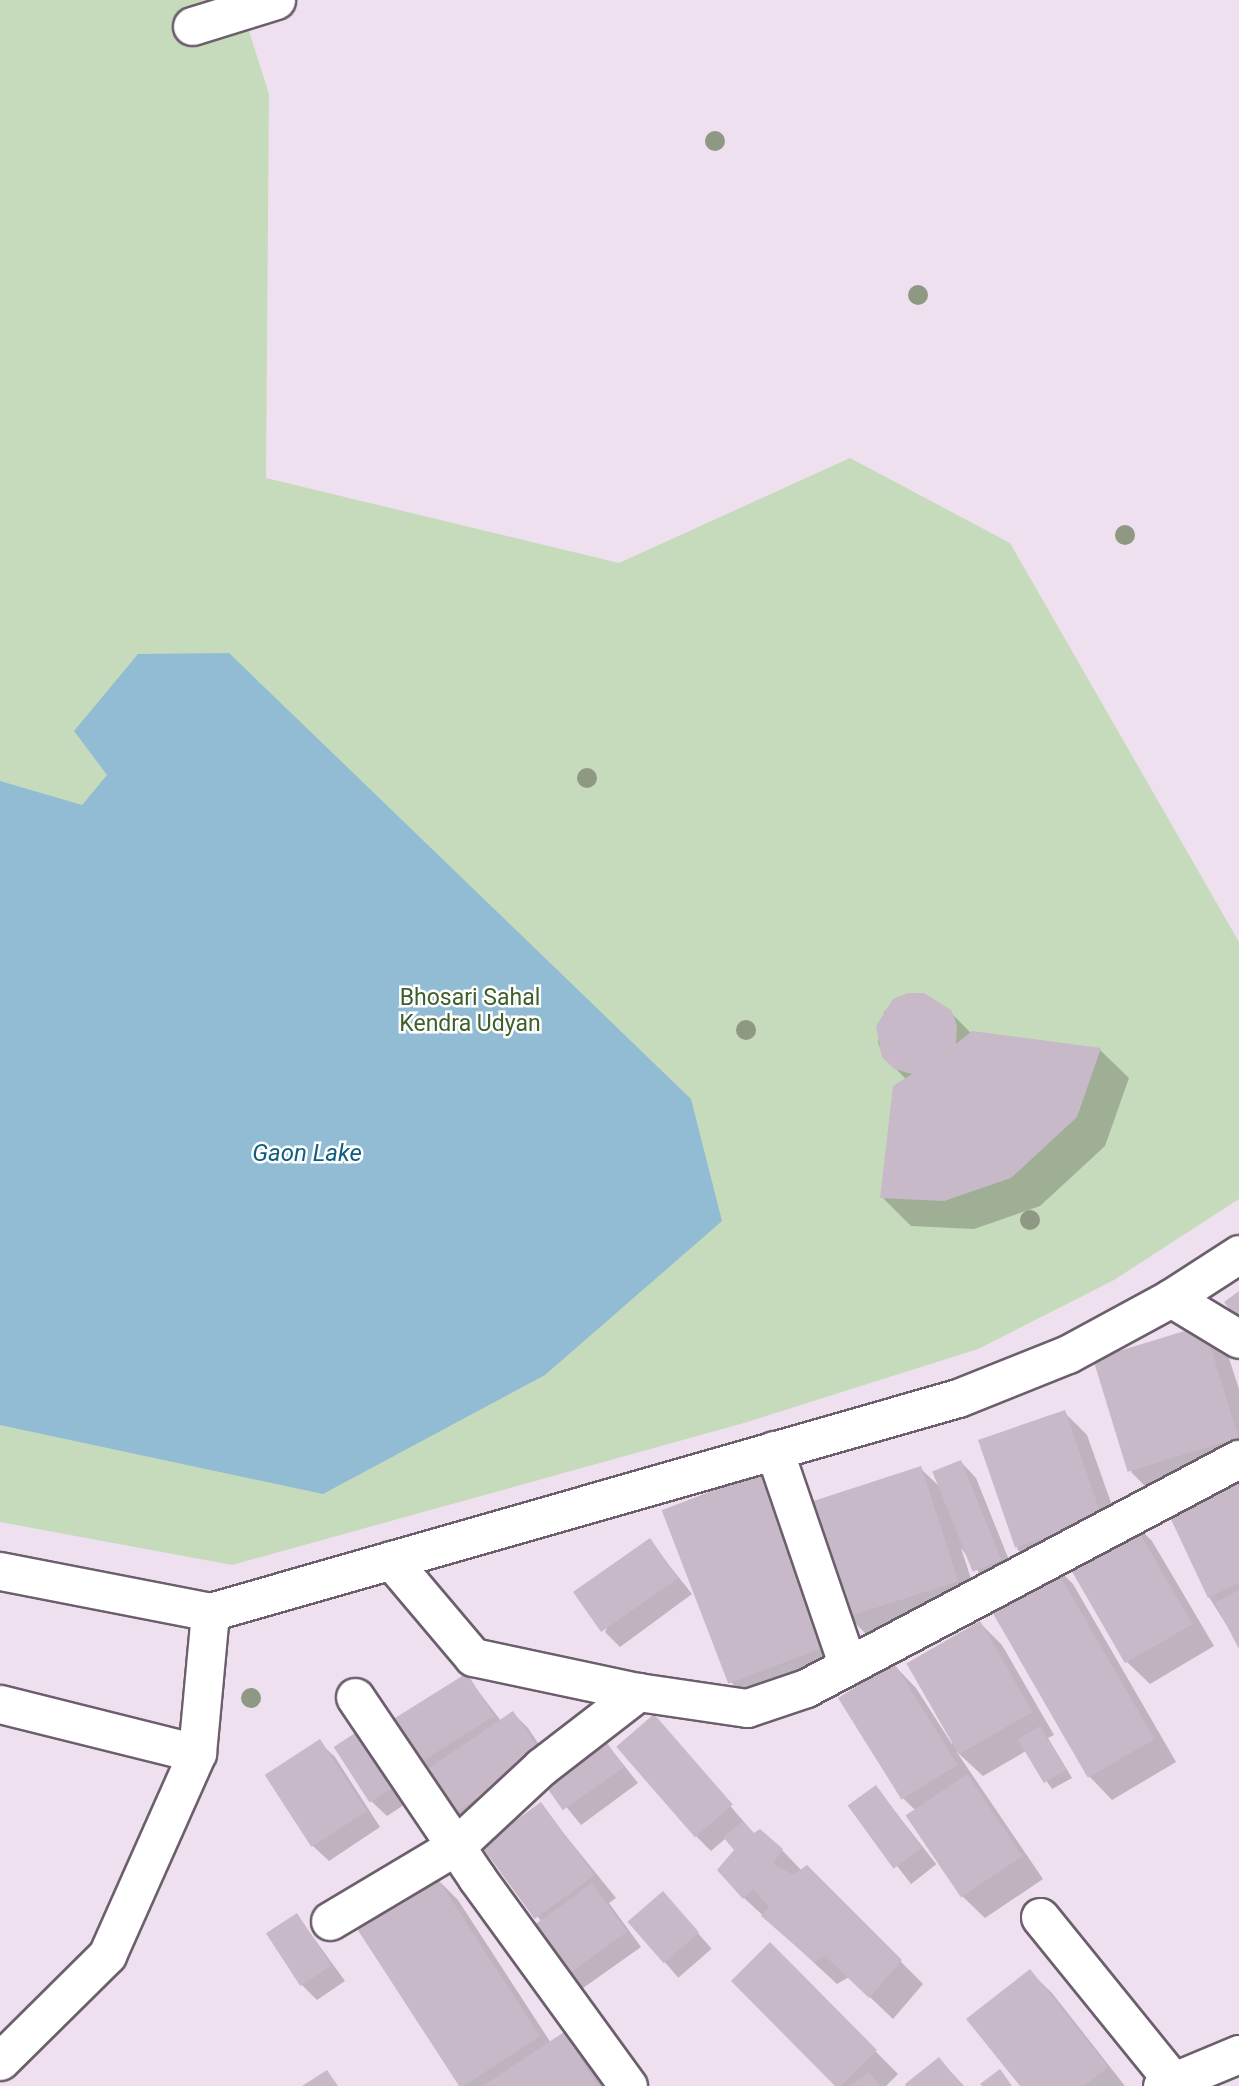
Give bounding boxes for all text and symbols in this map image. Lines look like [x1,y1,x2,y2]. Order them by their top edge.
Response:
park label: Bhosari Sahal Kendra Udyan [399,984,541,1038]
water label: Gaon Lake [252,1140,362,1168]

